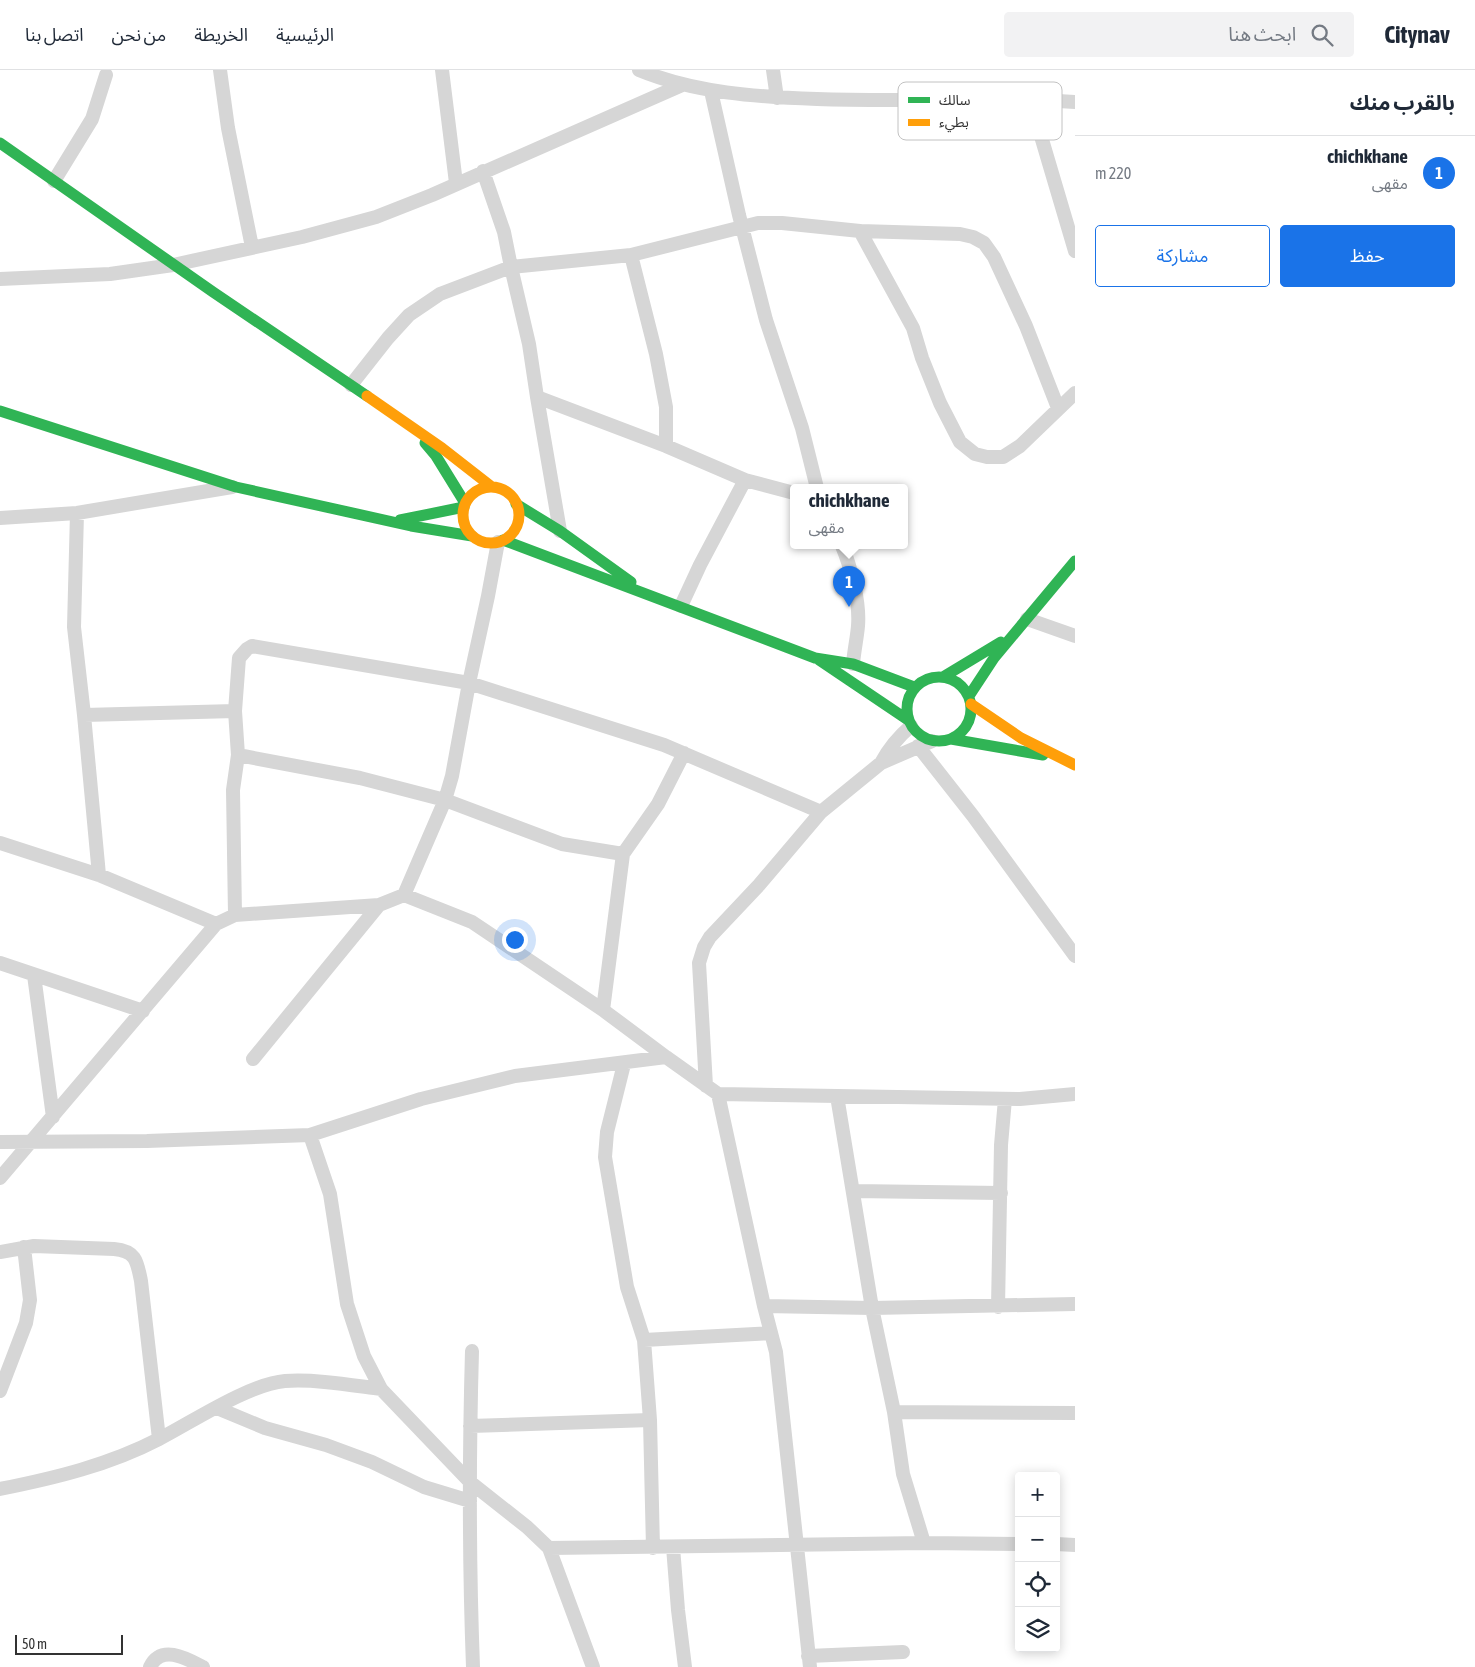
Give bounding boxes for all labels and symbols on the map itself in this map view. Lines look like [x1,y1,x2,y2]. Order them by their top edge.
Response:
legend [898,82,1062,140]
text: سالك [939,92,971,108]
text: بطيء [939,114,969,133]
pin: 1 [833,566,865,607]
your location [502,927,528,953]
scale bar [15,1632,122,1655]

